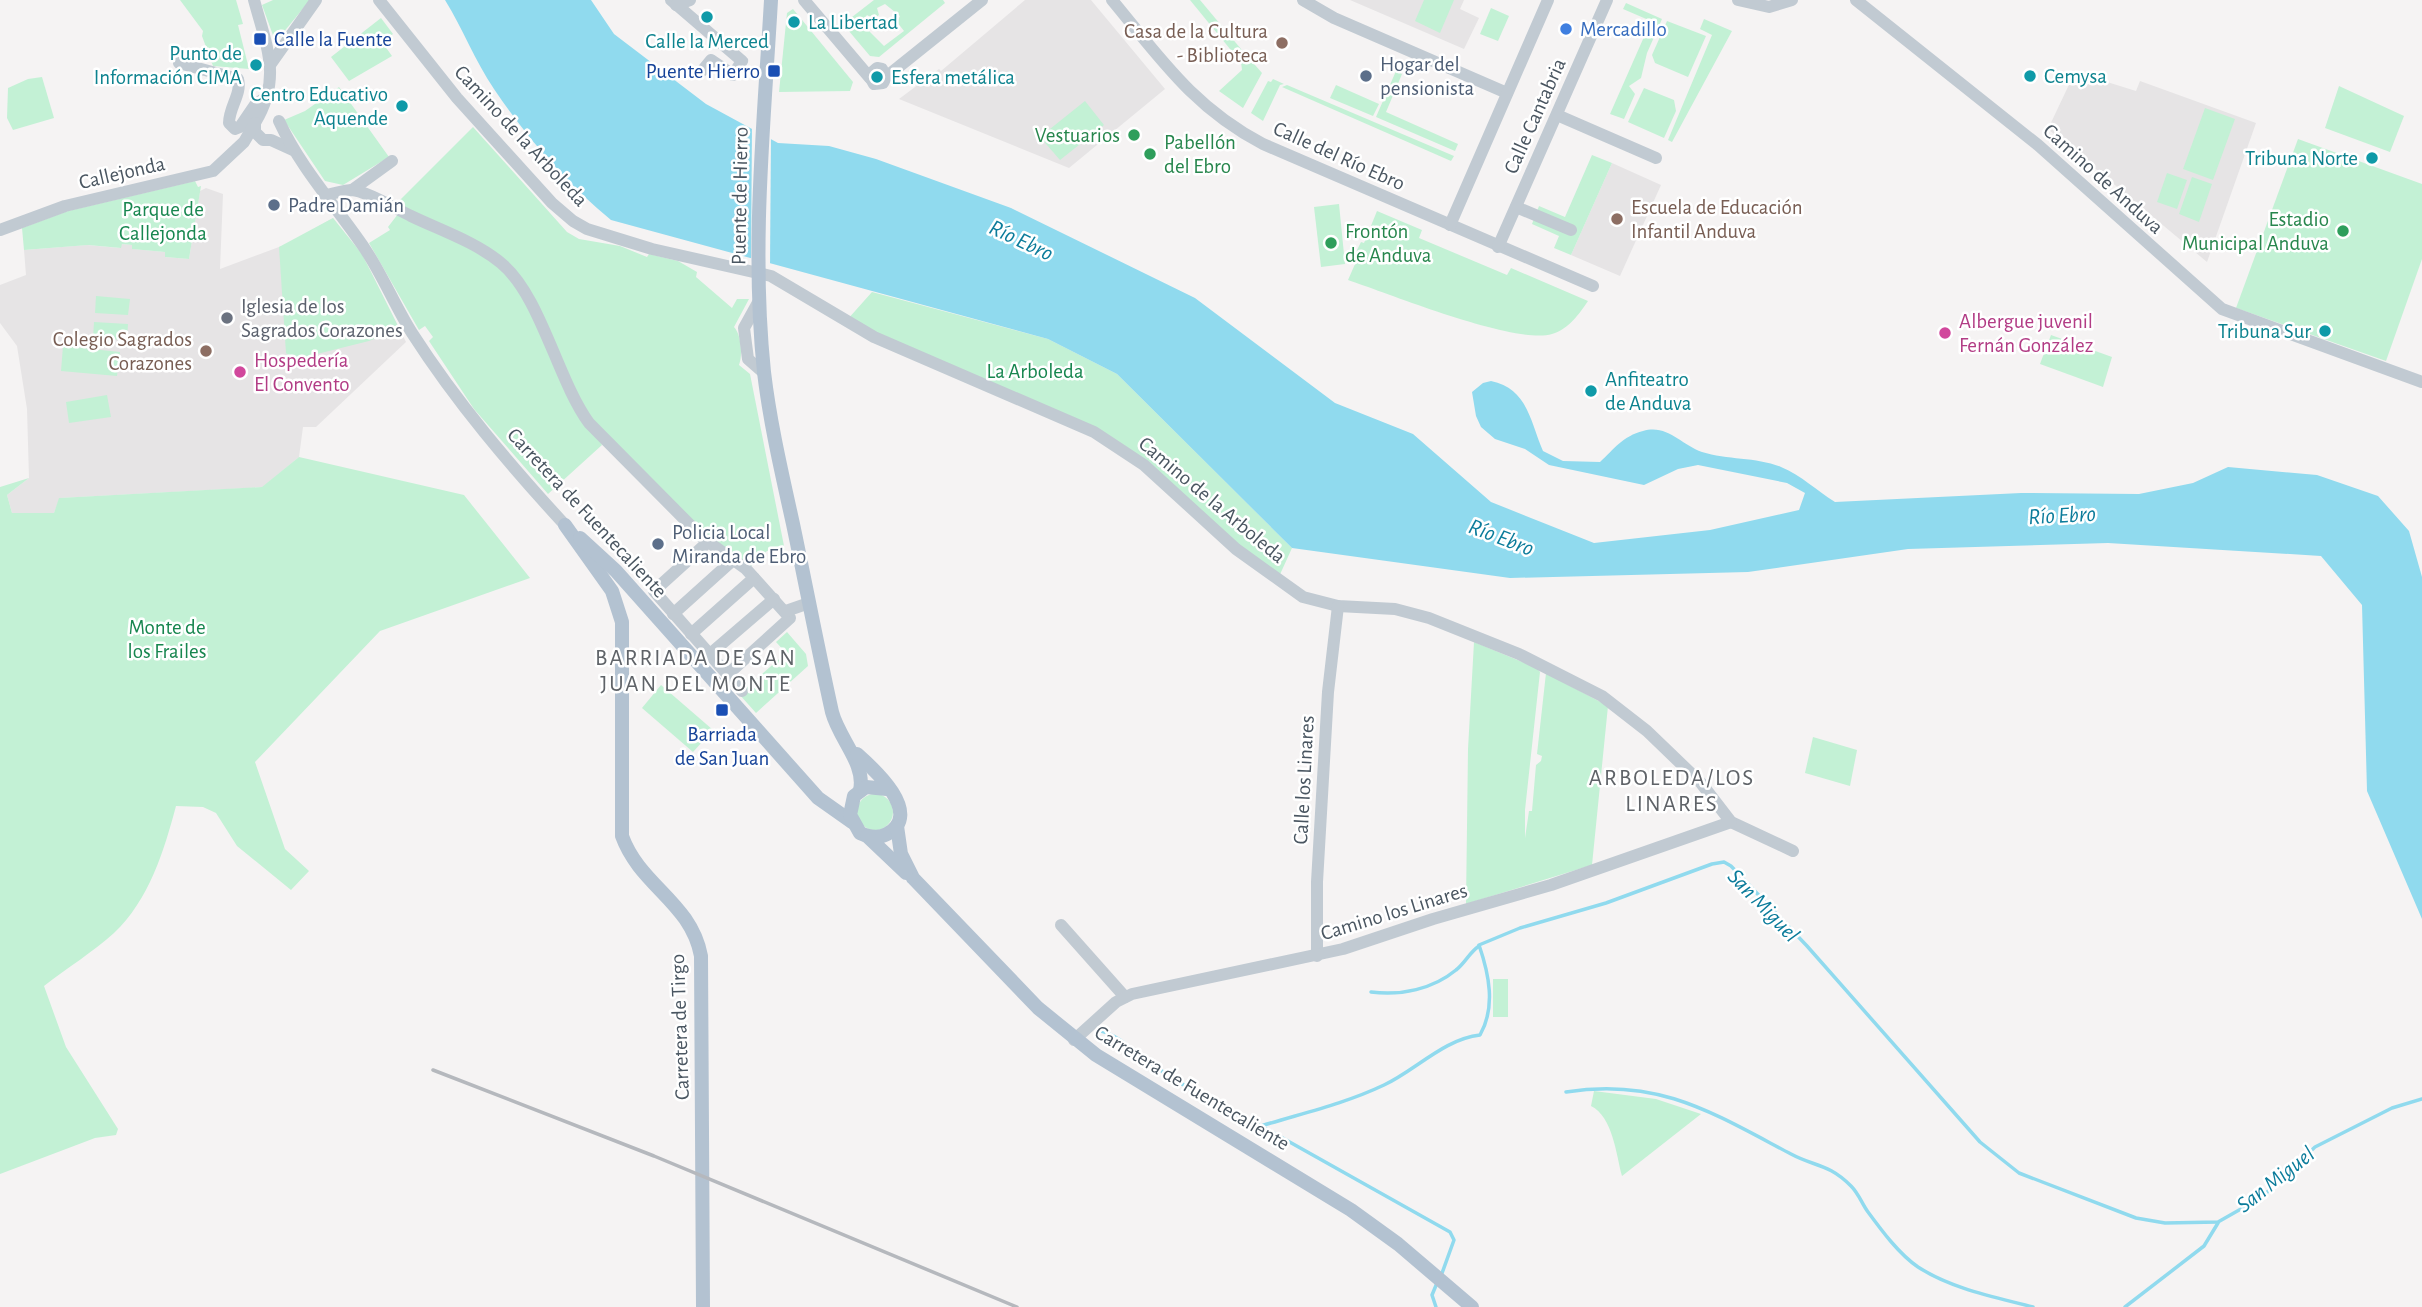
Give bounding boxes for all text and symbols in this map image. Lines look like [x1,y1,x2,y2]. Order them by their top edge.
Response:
marker: Calle la Merced [699,9,715,25]
place label: La Libertad [808,12,898,33]
marker: La Libertad [786,14,802,30]
place label: Mercadillo [1580,19,1667,40]
place label: Casa de la Cultura - Biblioteca [1124,21,1268,66]
marker: Mercadillo [1558,21,1574,37]
place label: Calle la Fuente [274,29,392,50]
marker: Calle la Fuente [252,31,268,47]
place label: Calle la Merced [645,31,769,52]
marker: Casa de la Cultura - Biblioteca [1274,35,1290,51]
place label: Punto de Información CIMA [94,43,242,88]
place label: Hogar del pensionista [1380,54,1475,99]
street label: Calle Cantabria [1500,55,1570,177]
marker: Punto de Información CIMA [248,57,264,73]
street label: Camino de la Arboleda [450,61,592,211]
place label: Puente Hierro [646,61,760,82]
marker: Puente Hierro [766,63,782,79]
place label: Cemysa [2044,66,2107,87]
place label: Esfera metálica [891,67,1015,88]
marker: Hogar del pensionista [1358,68,1374,84]
marker: Cemysa [2022,68,2038,84]
marker: Esfera metálica [869,69,885,85]
place label: Centro Educativo Aquende [250,84,388,129]
marker: Centro Educativo Aquende [394,98,410,114]
street label: Calle del Río Ebro [1270,118,1408,194]
street label: Camino de Anduva [2039,120,2167,238]
place label: Vestuarios [1035,125,1120,146]
street label: Puente de Hierro [728,127,752,265]
marker: Vestuarios [1126,127,1142,143]
place label: Pabellón del Ebro [1164,132,1236,177]
marker: Pabellón del Ebro [1142,146,1158,162]
place label: Tribuna Norte [2245,148,2358,169]
marker: Tribuna Norte [2364,150,2380,166]
street label: Callejonda [77,153,167,193]
place label: Padre Damián [288,195,404,216]
marker: Padre Damián [266,197,282,213]
place label: Escuela de Educación Infantil Anduva [1631,197,1803,242]
park label: Parque de Callejonda [119,199,207,244]
place label: Estadio Municipal Anduva [2182,209,2329,254]
marker: Escuela de Educación Infantil Anduva [1609,211,1625,227]
water label: Río Ebro [986,216,1056,266]
place label: Frontón de Anduva [1345,221,1432,266]
marker: Estadio Municipal Anduva [2335,223,2351,239]
marker: Frontón de Anduva [1323,235,1339,251]
place label: Iglesia de los Sagrados Corazones [241,296,403,341]
marker: Iglesia de los Sagrados Corazones [219,310,235,326]
place label: Albergue juvenil Fernán González [1959,311,2093,356]
place label: Tribuna Sur [2218,321,2311,342]
marker: Tribuna Sur [2317,323,2333,339]
marker: Albergue juvenil Fernán González [1937,325,1953,341]
place label: Colegio Sagrados Corazones [53,329,192,374]
marker: Colegio Sagrados Corazones [198,343,214,359]
place label: Hospedería El Convento [254,350,350,395]
park label: La Arboleda [986,361,1084,382]
marker: Hospedería El Convento [232,364,248,380]
place label: Anfiteatro de Anduva [1605,369,1692,414]
marker: Anfiteatro de Anduva [1583,383,1599,399]
street label: Carretera de Fuentecaliente [503,424,671,602]
street label: Camino de la Arboleda [1135,433,1290,568]
water label: Río Ebro [2028,503,2096,529]
water label: Río Ebro [1465,515,1537,561]
place label: Policia Local Miranda de Ebro [672,522,806,567]
marker: Policia Local Miranda de Ebro [650,536,666,552]
park label: Monte de los Frailes [127,617,207,662]
district label: BARRIADA DE SAN JUAN DEL MONTE [595,647,797,696]
marker: Barriada de San Juan [714,702,730,718]
street label: Calle los Linares [1290,715,1318,845]
place label: Barriada de San Juan [675,724,769,769]
district label: ARBOLEDA/LOS LINARES [1589,767,1755,816]
water label: San Miguel [1723,865,1803,947]
street label: Camino los Linares [1318,880,1470,944]
street label: Carretera de Tirgo [667,954,693,1100]
street label: Carretera de Fuentecaliente [1091,1021,1293,1155]
water label: San Miguel [2233,1142,2320,1217]

